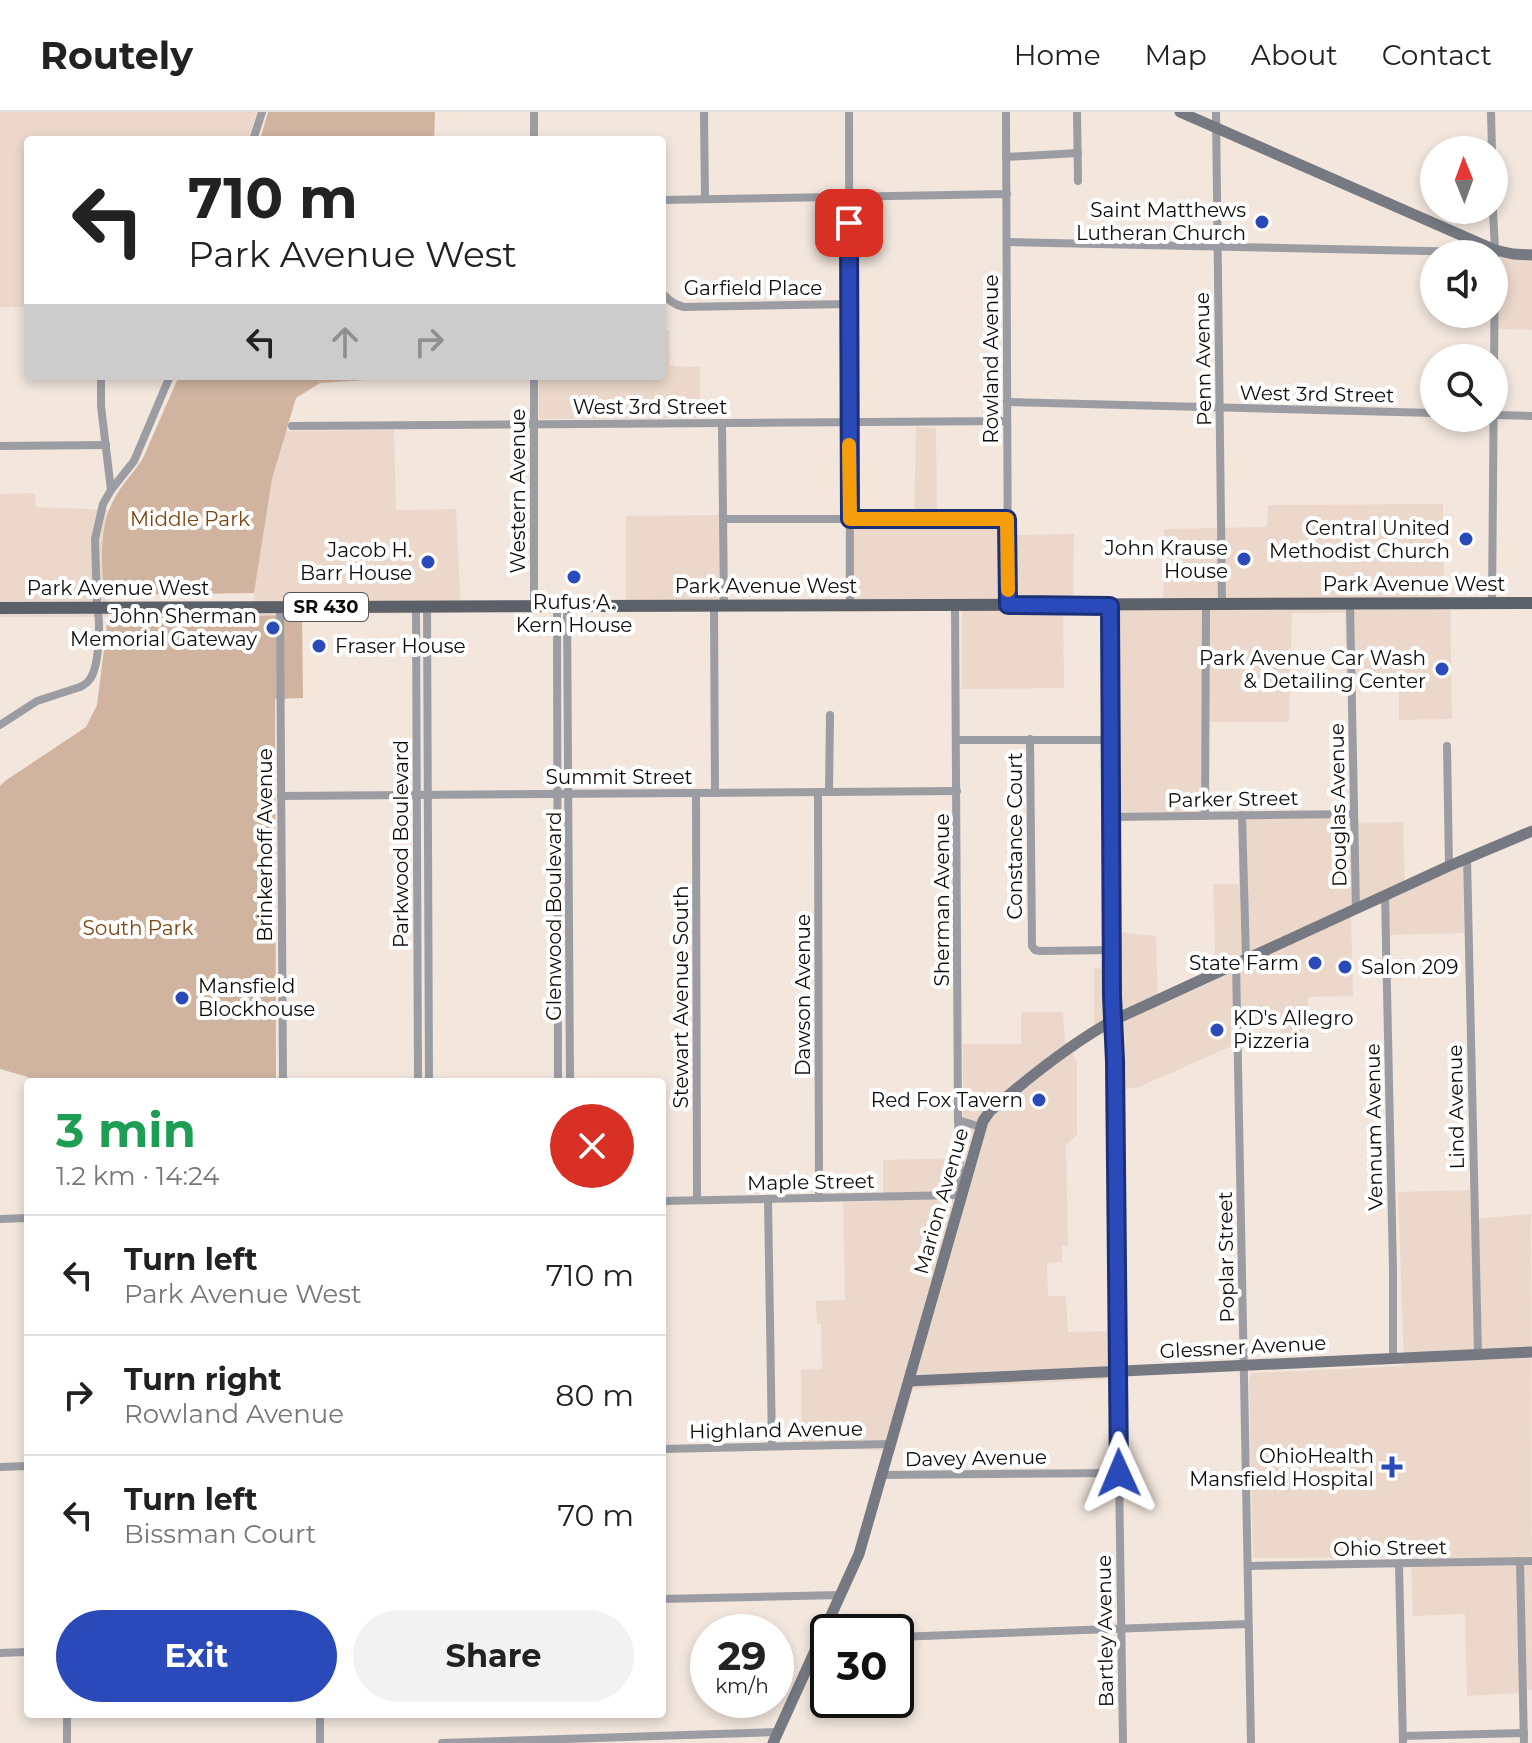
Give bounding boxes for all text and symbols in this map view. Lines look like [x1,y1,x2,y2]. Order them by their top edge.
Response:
text: Routely [40,32,193,79]
text: Home [1014,38,1101,72]
text: Map [1145,38,1207,72]
text: About [1251,38,1338,72]
text: Contact [1382,38,1492,72]
north arrow [1420,136,1508,224]
map controls [1420,136,1508,432]
text: 710 m [188,164,358,232]
icon: left [56,168,160,272]
pin [815,189,883,257]
place label: Saint Matthews Lutheran Church [1076,198,1246,245]
icon: arrive [827,201,871,245]
marker: Saint Matthews Lutheran Church [1253,213,1271,231]
text: Park Avenue West [188,232,517,276]
button: sound [1420,240,1508,328]
street label: Rowland Avenue [979,274,1003,444]
street label: Garfield Place [684,276,822,300]
street label: Penn Avenue [1190,292,1216,426]
icon: left [239,320,283,364]
icon: ahead [323,320,367,364]
icon: right [407,320,451,364]
button: search [1420,344,1508,432]
street label: West 3rd Street [1239,381,1395,407]
street label: West 3rd Street [573,395,727,419]
street label: Western Avenue [506,409,530,573]
park label: Middle Park [130,507,250,531]
place label: Central United Methodist Church [1269,516,1450,563]
marker: Central United Methodist Church [1457,530,1475,548]
place label: John Krause House [1104,536,1228,583]
place label: Jacob H. Barr House [300,538,412,585]
marker: John Krause House [1235,550,1253,568]
marker: Jacob H. Barr House [419,553,437,571]
marker: Rufus A. Kern House [565,568,583,586]
street label: Park Avenue West [1323,572,1505,596]
street label: Park Avenue West [675,574,857,598]
street label: Park Avenue West [27,576,209,600]
place label: Rufus A. Kern House [516,590,632,637]
road number: SR 430 [284,593,368,621]
place label: John Sherman Memorial Gateway [70,604,257,651]
marker: John Sherman Memorial Gateway [264,619,282,637]
place label: Fraser House [335,634,466,658]
marker: Fraser House [310,637,328,655]
place label: Park Avenue Car Wash & Detailing Center [1199,646,1426,693]
marker: Park Avenue Car Wash & Detailing Center [1433,660,1451,678]
street label: Douglas Avenue [1325,723,1351,887]
street label: Parkwood Boulevard [389,740,413,948]
street label: Brinkerhoff Avenue [253,748,277,942]
street label: Constance Court [1003,752,1027,920]
street label: Summit Street [545,765,693,789]
street label: Parker Street [1167,786,1299,812]
street label: Glenwood Boulevard [542,811,566,1021]
street label: Sherman Avenue [930,813,954,987]
street label: Stewart Avenue South [669,885,693,1109]
street label: Dawson Avenue [791,914,815,1076]
park label: South Park [83,916,193,940]
place label: State Farm [1189,951,1299,975]
marker: State Farm [1306,954,1324,972]
place label: Salon 209 [1361,955,1459,979]
marker: Salon 209 [1336,958,1354,976]
place label: Mansfield Blockhouse [198,974,315,1021]
marker: Mansfield Blockhouse [173,989,191,1007]
place label: KD's Allegro Pizzeria [1233,1006,1354,1053]
marker: KD's Allegro Pizzeria [1208,1021,1226,1039]
street label: Vennum Avenue [1361,1043,1387,1211]
street label: Lind Avenue [1443,1044,1469,1170]
place label: Red Fox Tavern [871,1088,1023,1112]
marker: Red Fox Tavern [1030,1091,1048,1109]
text: 3 min [56,1101,196,1159]
button: close [550,1104,634,1188]
street label: Marion Avenue [909,1125,973,1277]
text: 1.2 km · 14:24 [56,1160,219,1192]
street label: Maple Street [747,1169,875,1195]
street label: Poplar Street [1213,1191,1239,1323]
text: Turn left [124,1241,257,1278]
icon: left [56,1253,100,1297]
text: 710 m [546,1257,634,1294]
text: Park Avenue West [124,1278,362,1310]
street label: Glessner Avenue [1159,1331,1327,1363]
text: Turn right [124,1361,281,1398]
icon: right [56,1373,100,1417]
text: 80 m [555,1377,634,1414]
text: Rowland Avenue [124,1398,344,1430]
street label: Highland Avenue [689,1416,863,1444]
position arrow [1077,1431,1161,1515]
place label: OhioHealth Mansfield Hospital [1189,1444,1374,1491]
street label: Davey Avenue [905,1445,1047,1471]
marker: OhioHealth Mansfield Hospital [1381,1456,1403,1478]
text: Turn left [124,1481,257,1518]
icon: left [56,1493,100,1537]
text: 70 m [557,1497,634,1534]
text: Bissman Court [124,1518,316,1550]
street label: Ohio Street [1333,1535,1447,1561]
street label: Bartley Avenue [1092,1555,1118,1707]
button: Exit [56,1610,337,1702]
button: Share [353,1610,634,1702]
speed limit sign: 30 [810,1614,914,1718]
text: 29 [717,1631,767,1680]
text: km/h [715,1674,769,1698]

